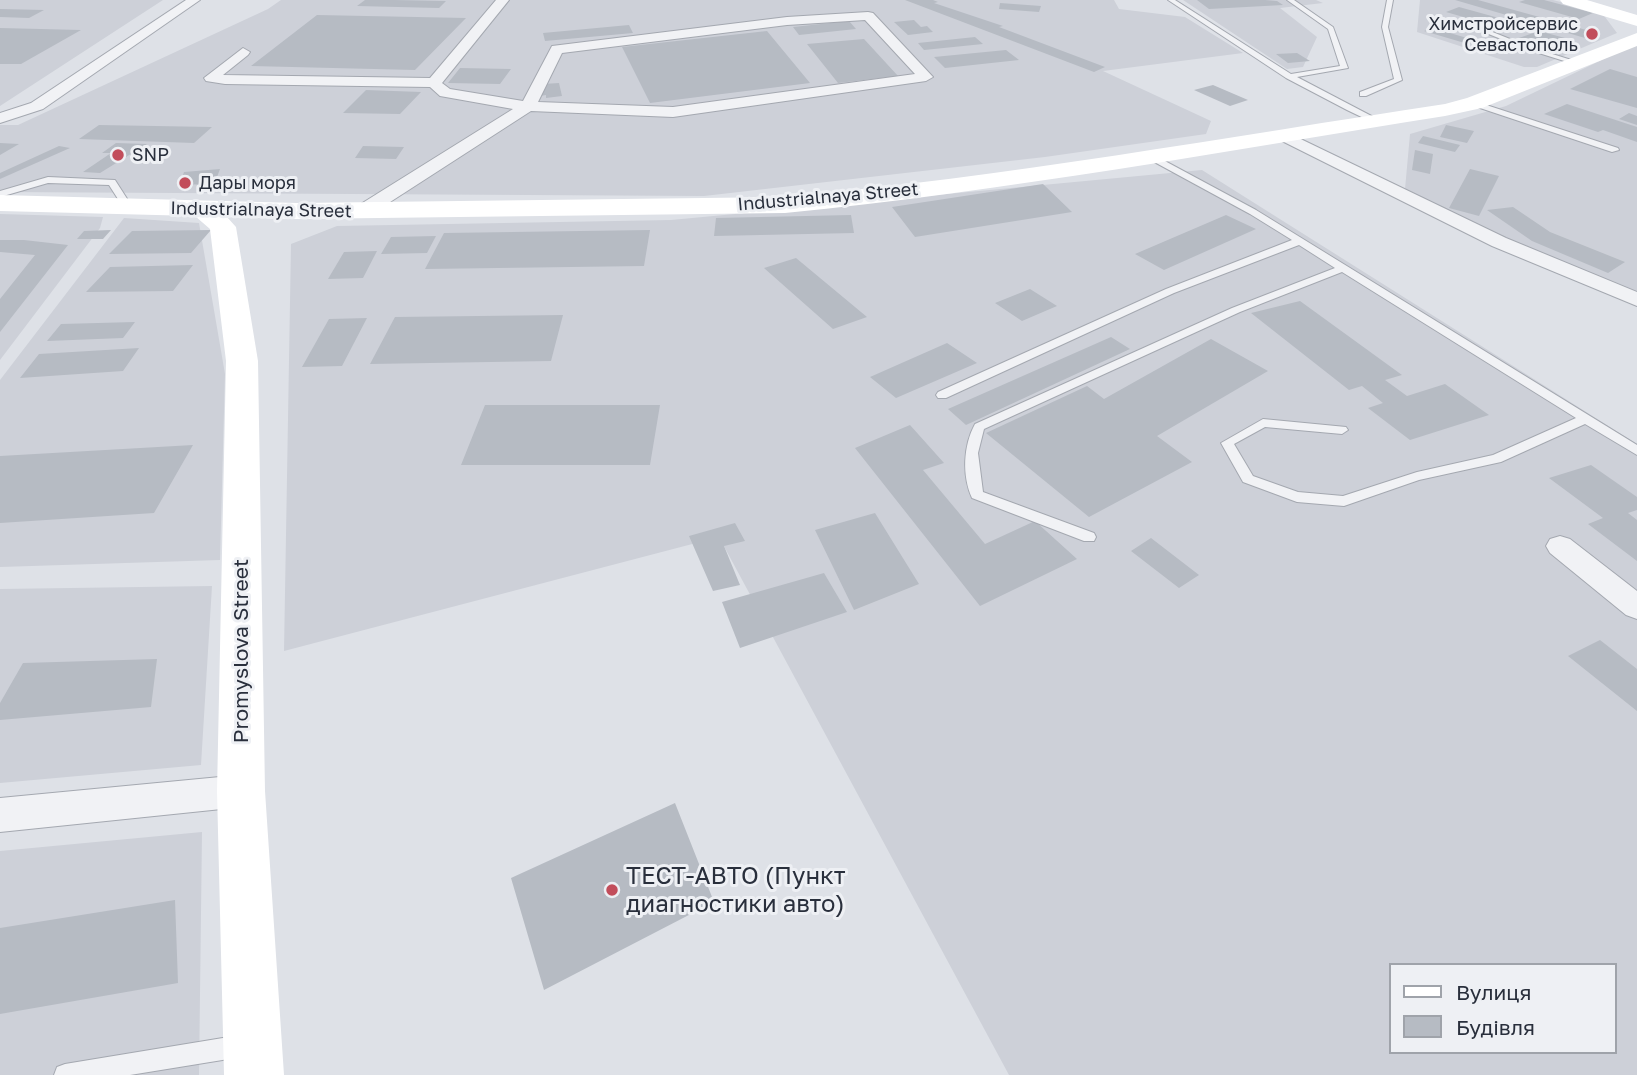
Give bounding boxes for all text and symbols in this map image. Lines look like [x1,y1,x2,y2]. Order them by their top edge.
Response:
place label: Химстройсервис Севастополь [1428,13,1578,56]
marker: Химстройсервис Севастополь [1584,26,1600,42]
place label: SNP [132,144,169,166]
marker: SNP [110,147,126,163]
place label: Дары моря [199,172,296,194]
marker: Дары моря [177,175,193,191]
street label: Industrialnaya Street [737,178,919,216]
street label: Industrialnaya Street [170,198,352,222]
street label: Promyslova Street [228,559,254,743]
place label: ТЕСТ-АВТО (Пункт диагностики авто) [626,862,846,918]
marker: ТЕСТ-АВТО (Пункт диагностики авто) [604,882,620,898]
legend [1388,963,1616,1054]
text: Вулиця [1456,979,1532,1005]
text: Будівля [1456,1014,1535,1040]

